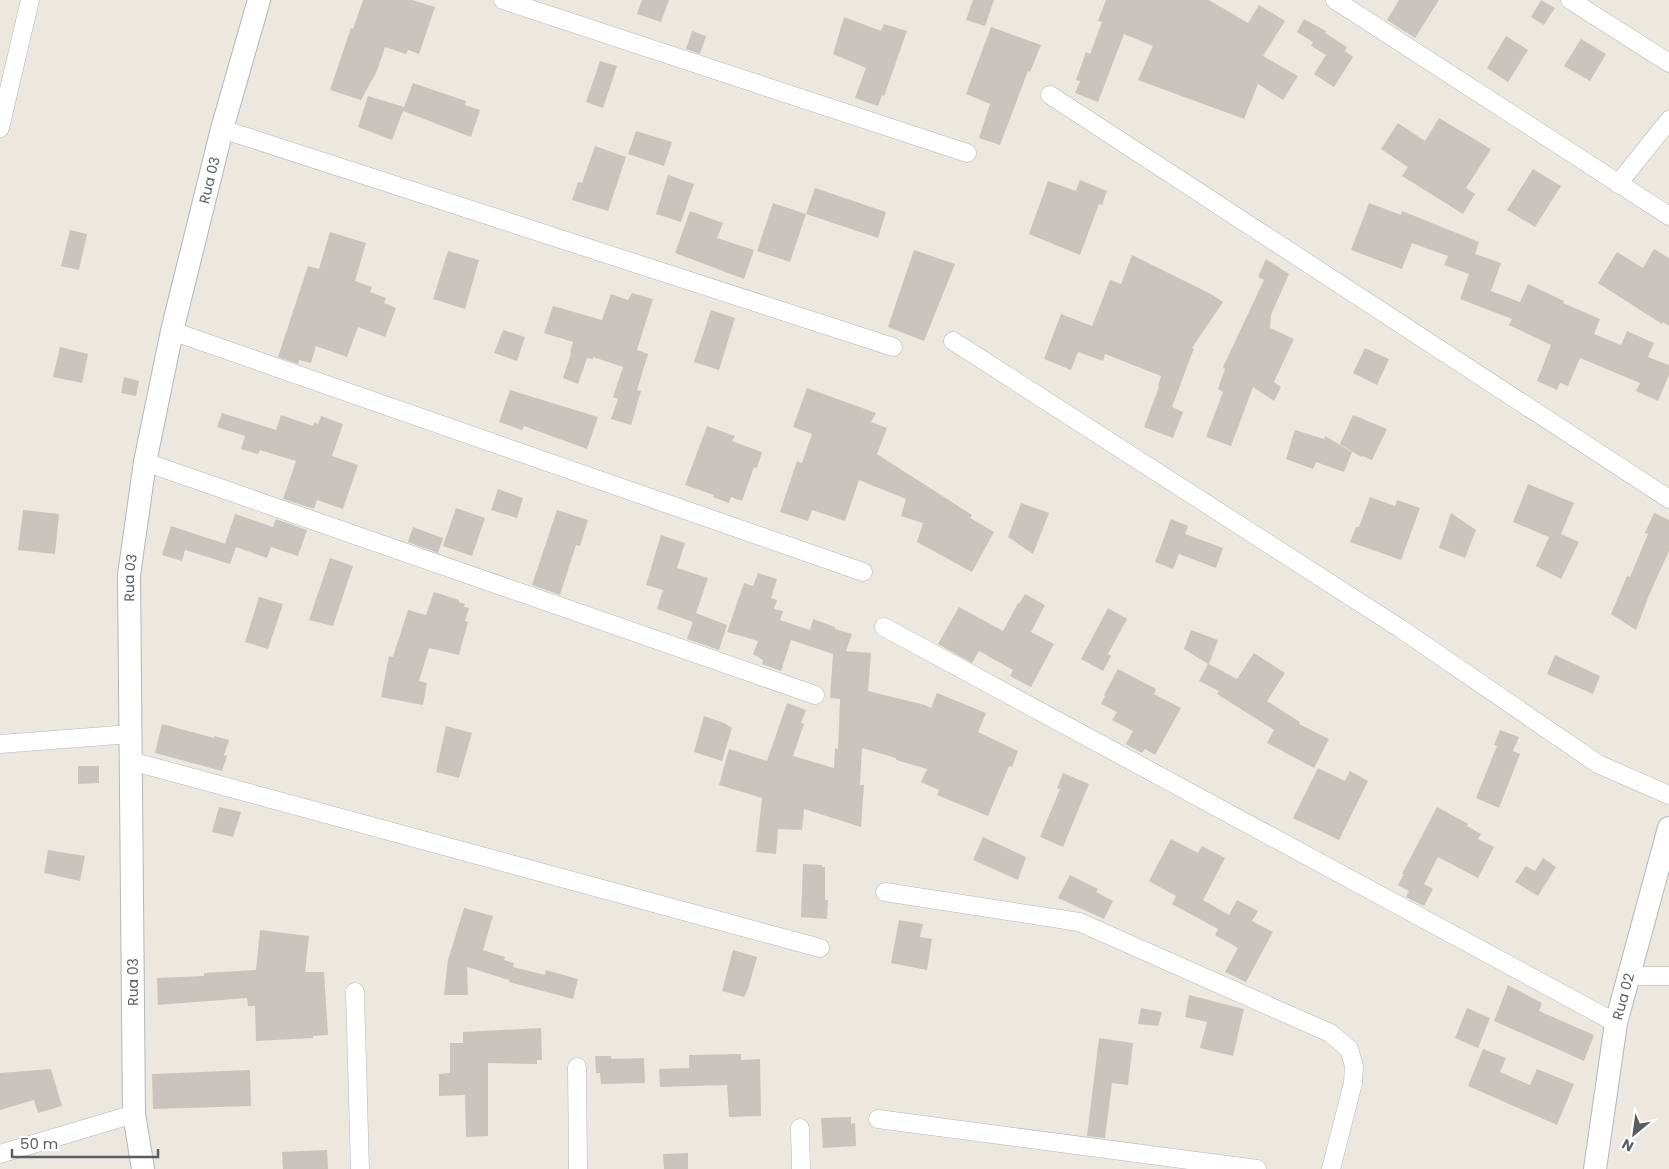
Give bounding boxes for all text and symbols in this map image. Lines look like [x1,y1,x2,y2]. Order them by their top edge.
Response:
street label: Rua 03 [194,155,225,206]
street label: Rua 03 [119,553,142,602]
street label: Rua 03 [123,958,143,1006]
street label: Rua 02 [1607,971,1639,1022]
north arrow [1609,1109,1659,1159]
scale bar [12,1126,159,1158]
text: 50 m [20,1133,58,1154]
text: N [1618,1134,1637,1157]

